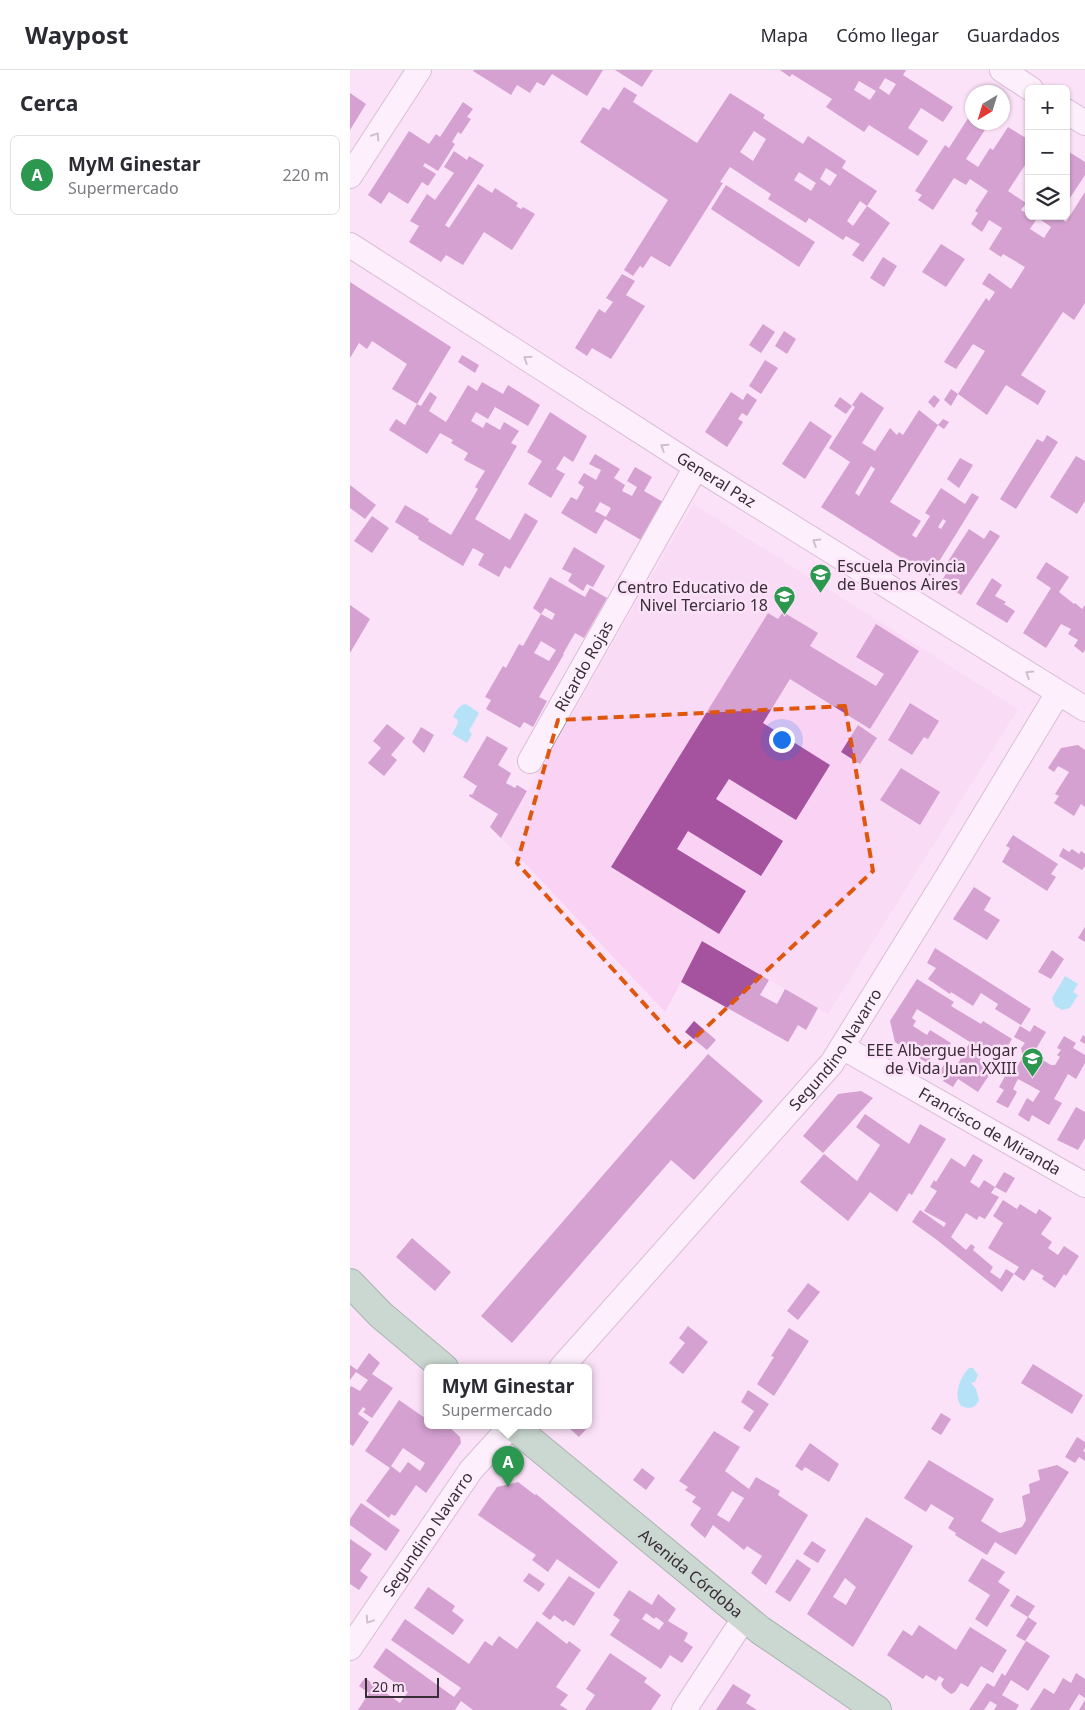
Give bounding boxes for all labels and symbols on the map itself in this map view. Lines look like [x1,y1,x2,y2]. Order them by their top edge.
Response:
north arrow [965,85,1010,130]
one-way arrow [370,132,380,141]
one-way arrow [524,355,533,365]
one-way arrow [660,443,669,453]
street label: General Paz [673,447,760,513]
one-way arrow [813,539,822,549]
place label: Escuela Provincia de Buenos Aires [837,555,966,595]
school or university icon: Escuela Provincia de Buenos Aires [809,563,833,594]
place label: Centro Educativo de Nivel Terciario 18 [617,576,768,616]
school or university icon: Centro Educativo de Nivel Terciario 18 [772,584,796,615]
street label: Ricardo Rojas [549,617,618,716]
one-way arrow [1025,671,1034,681]
your location [769,727,795,753]
street label: Segundino Navarro [784,984,887,1115]
place label: EEE Albergue Hogar de Vida Juan XXIII [867,1039,1017,1079]
school or university icon: EEE Albergue Hogar de Vida Juan XXIII [1021,1047,1045,1078]
street label: Francisco de Miranda [915,1082,1065,1180]
pin: A [492,1446,524,1487]
street label: Segundino Navarro [377,1467,478,1600]
street label: Avenida Córdoba [634,1524,748,1623]
one-way arrow [366,1615,375,1624]
scale bar [365,1675,439,1698]

